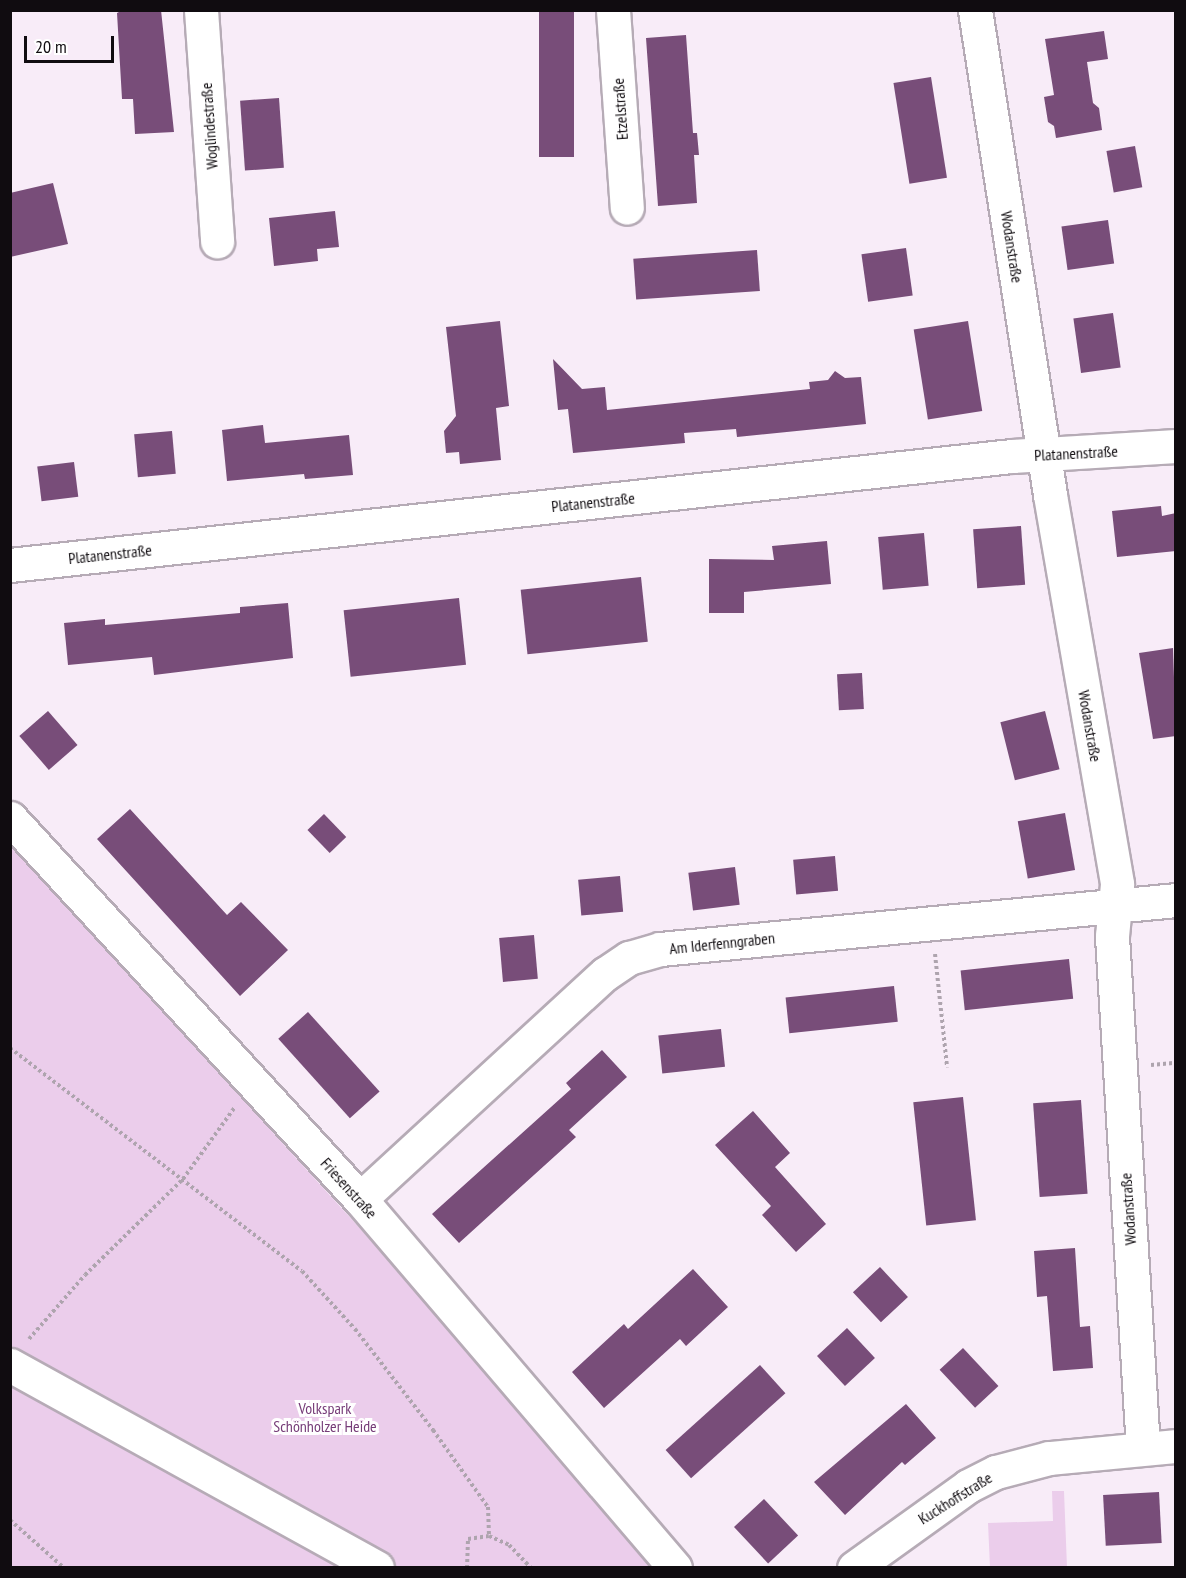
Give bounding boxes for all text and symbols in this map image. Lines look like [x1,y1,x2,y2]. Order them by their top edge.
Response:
scale bar [27,24,117,62]
text: 20 m [35,35,67,58]
street label: Etzelstraße [608,77,632,141]
street label: Woglindestraße [196,82,222,170]
street label: Wodanstraße [997,210,1027,284]
street label: Platanenstraße [1034,441,1118,465]
street label: Platanenstraße [550,488,636,516]
street label: Platanenstraße [67,540,153,568]
street label: Wodanstraße [1074,689,1106,763]
street label: Am Iderfenngraben [668,928,776,958]
street label: Friesenstraße [317,1154,381,1222]
street label: Wodanstraße [1116,1172,1140,1246]
park label: Volkspark Schönholzer Heide [273,1398,377,1436]
street label: Kuckhoffstraße [915,1468,995,1528]

